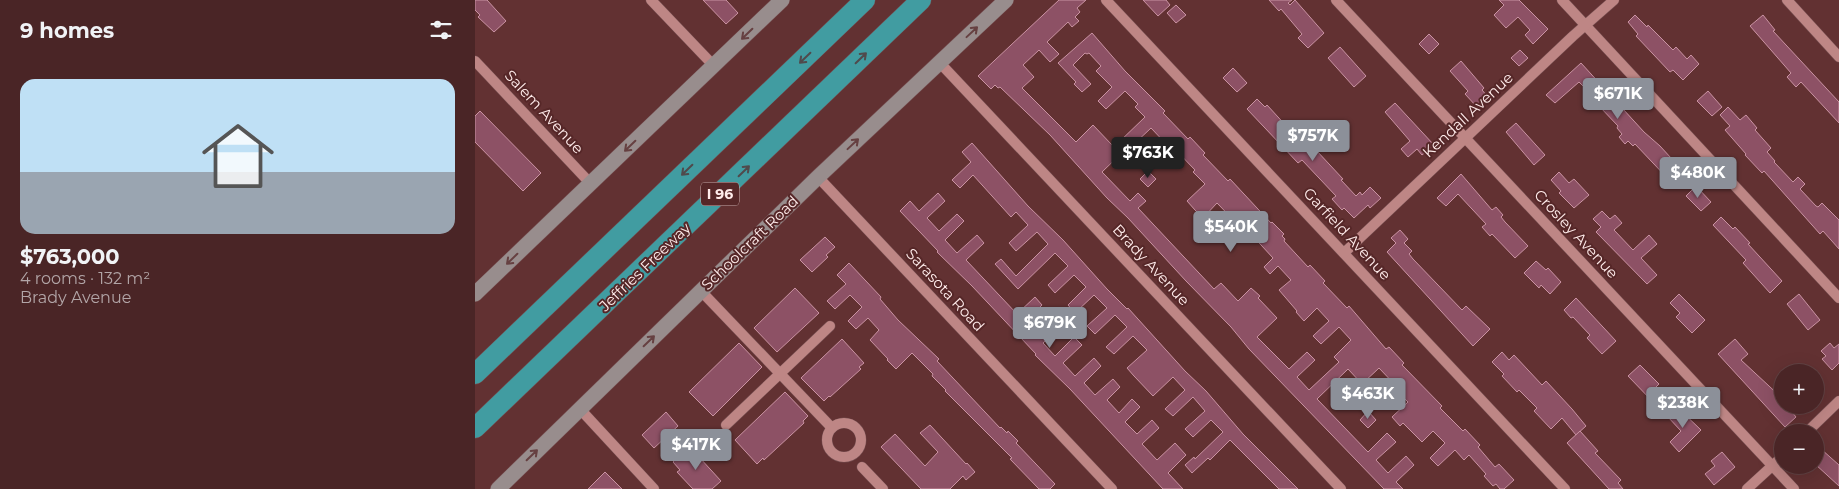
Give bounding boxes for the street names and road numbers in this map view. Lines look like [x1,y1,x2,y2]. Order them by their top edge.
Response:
street label: Salem Avenue [501,66,588,157]
street label: Kendall Avenue [1418,68,1517,162]
road number: I 96 [701,182,739,205]
street label: Garfield Avenue [1300,183,1395,284]
street label: Crosley Avenue [1530,185,1622,282]
street label: Schoolcraft Road [697,191,802,294]
street label: Jeffries Freeway [594,218,695,316]
street label: Brady Avenue [1109,220,1194,309]
street label: Sarasota Road [902,244,989,335]

